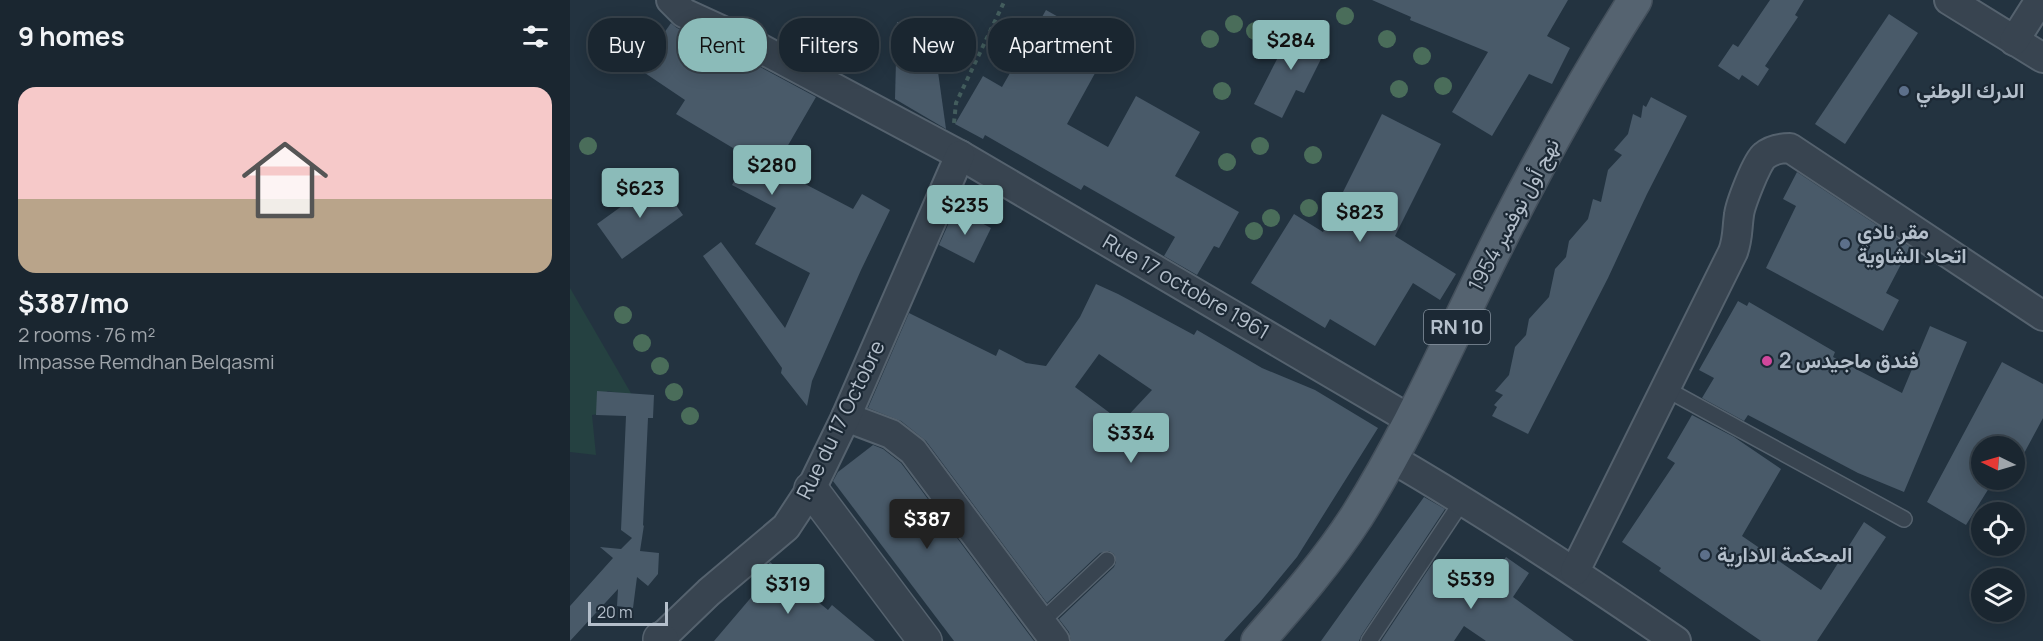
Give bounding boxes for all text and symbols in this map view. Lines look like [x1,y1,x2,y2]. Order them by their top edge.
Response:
text: 9 homes [18,18,125,54]
chip: Buy [588,18,666,72]
chip: Rent [678,18,767,72]
chip: Filters [779,18,879,72]
chip: New [891,18,976,72]
chip: Apartment [988,18,1134,72]
icon: filters [519,20,552,53]
pin: $284 [1255,20,1327,71]
text: $284 [1267,26,1315,53]
place label: الدرك الوطني [1916,76,2025,108]
marker: الدرك الوطني [1897,84,1911,98]
icon: home [231,126,339,234]
street label: نهج أول نوفمبر 1954 [1461,133,1566,296]
pin: $280 [736,145,808,196]
text: $280 [747,151,797,178]
pin: $623 [604,168,676,219]
text: $623 [616,174,664,201]
pin: $235 [929,185,1001,236]
text: $235 [941,191,989,218]
pin: $823 [1324,192,1396,243]
text: $823 [1336,198,1384,225]
place label: مقر نادي اتحاد الشاوية [1857,217,1967,269]
street label: Rue 17 octobre 1961 [1098,227,1275,345]
marker: مقر نادي اتحاد الشاوية [1838,237,1852,251]
text: $387/mo [18,285,129,321]
road number: RN 10 [1424,310,1490,344]
text: 2 rooms · 76 m² [18,321,155,348]
street label: Rue du 17 Octobre [789,335,891,504]
place label: فندق ماجيدس 2 [1779,346,1919,374]
text: Impasse Remdhan Belqasmi [18,348,275,375]
marker: فندق ماجيدس 2 [1760,354,1774,368]
pin: $334 [1095,413,1167,464]
text: $334 [1107,419,1155,446]
north arrow [1971,436,2025,490]
map controls [1971,436,2025,622]
pin: $387 [891,499,963,550]
button: locate [1971,502,2025,556]
text: $387 [903,505,951,532]
place label: المحكمة الادارية [1717,540,1853,568]
marker: المحكمة الادارية [1698,548,1712,562]
pin: $539 [1435,559,1507,610]
pin: $319 [752,564,824,615]
text: $539 [1447,565,1495,592]
button: layers [1971,568,2025,622]
text: $319 [765,570,811,597]
scale bar [588,599,668,626]
text: 20 m [597,601,633,623]

